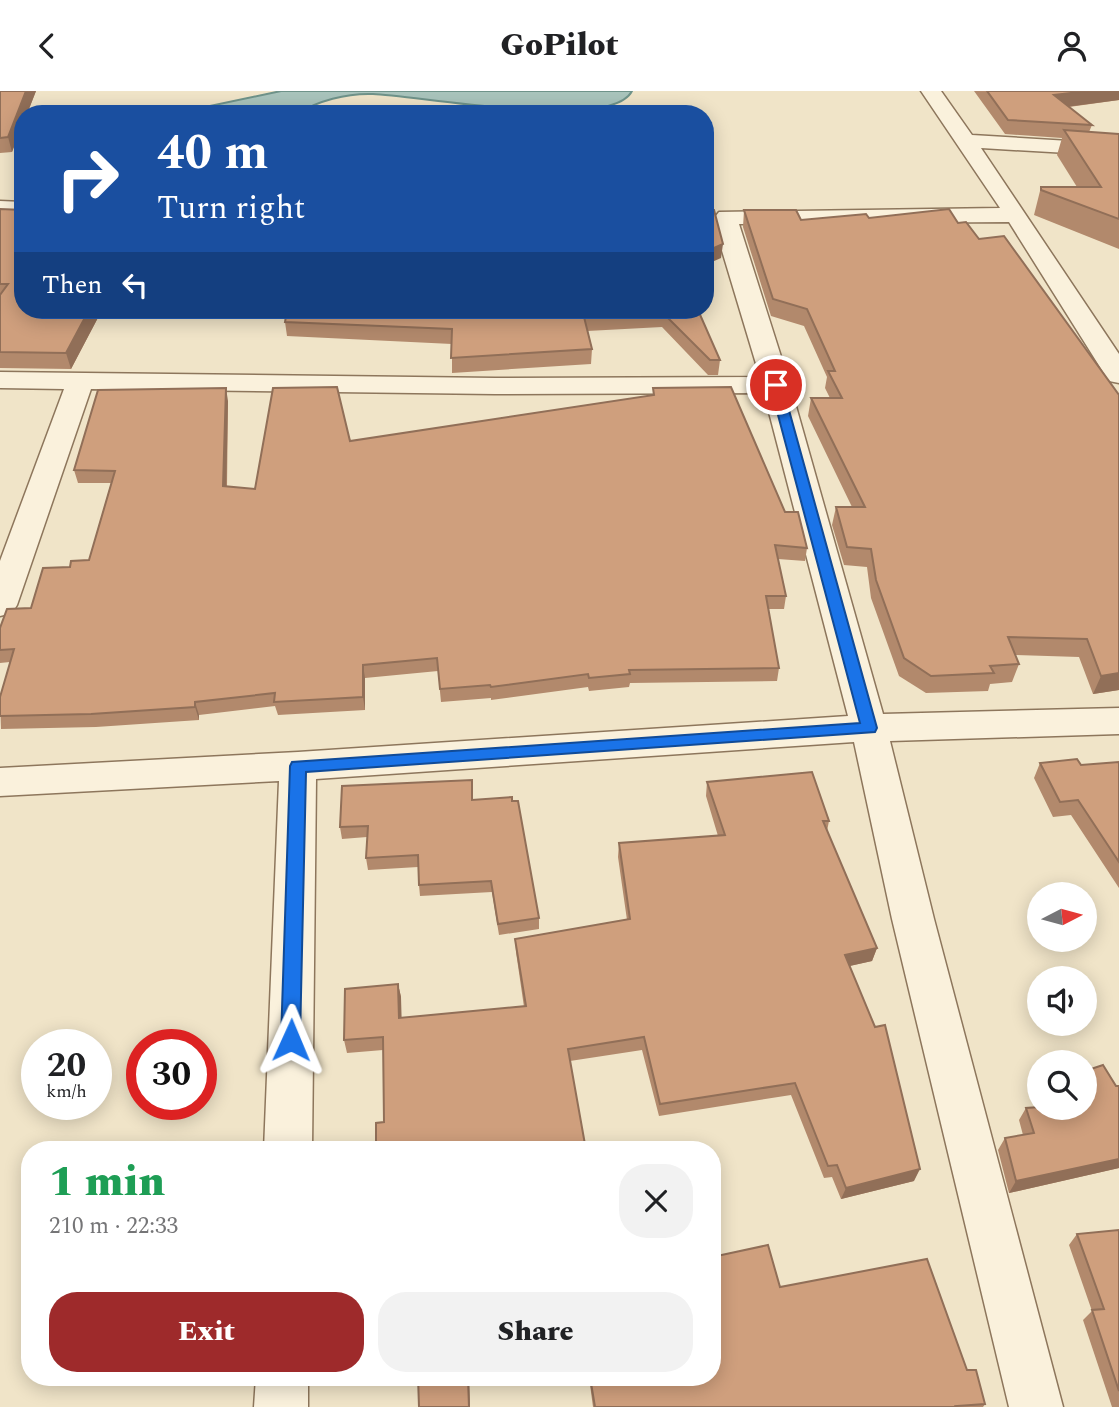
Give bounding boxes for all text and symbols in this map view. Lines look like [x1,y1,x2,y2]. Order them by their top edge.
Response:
text: GoPilot [501,21,618,70]
icon: back [28,27,66,65]
icon: person [1053,27,1091,65]
text: 40 m [157,116,268,191]
icon: right [42,133,133,224]
text: Turn right [157,184,305,233]
text: Then [42,265,102,305]
icon: left [116,266,154,304]
pin [746,355,806,415]
icon: arrive [757,366,795,404]
north arrow [1027,882,1097,952]
map controls [1027,882,1097,1120]
button: sound [1027,966,1097,1036]
position arrow [254,1003,328,1077]
speed limit sign: 30 [126,1029,217,1120]
text: 20 [47,1039,86,1092]
button: search [1027,1050,1097,1120]
text: km/h [46,1078,87,1105]
text: 1 min [49,1151,165,1214]
button: close [619,1164,693,1238]
text: 210 m · 22:33 [49,1209,178,1244]
button: Exit [49,1292,364,1372]
button: Share [378,1292,693,1372]

